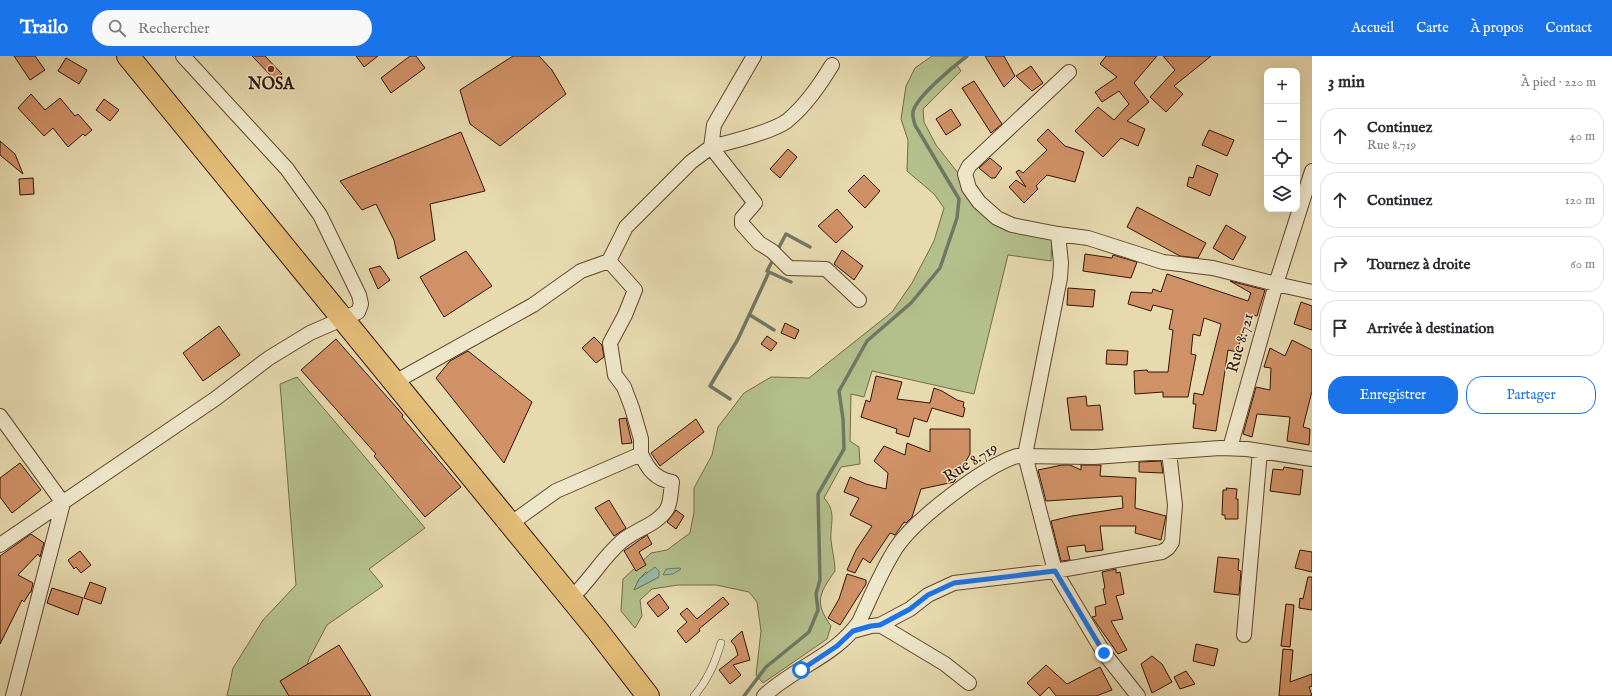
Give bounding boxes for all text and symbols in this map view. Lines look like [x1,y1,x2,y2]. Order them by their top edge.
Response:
search box [92,10,372,46]
text: Trailo [20,16,68,40]
icon: search [106,17,128,39]
text: Rechercher [138,19,210,38]
text: Accueil [1351,19,1394,37]
text: Carte [1416,19,1449,37]
text: À propos [1471,19,1523,37]
text: Contact [1545,19,1592,37]
marker: NOSA [266,64,276,74]
map controls [1264,68,1300,212]
button: + [1264,68,1300,104]
text: 3 min [1328,72,1365,93]
text: À pied · 220 m [1521,74,1596,91]
place label: NOSA [247,75,295,95]
button: − [1264,104,1300,140]
text: Continuez [1367,118,1432,137]
icon: ahead [1329,125,1351,147]
text: 40 m [1569,128,1595,145]
text: Rue 8.719 [1367,137,1416,154]
button: locate [1264,140,1300,176]
button: layers [1264,176,1300,212]
icon: ahead [1329,189,1351,211]
text: Continuez [1367,191,1432,210]
text: 120 m [1565,192,1595,209]
icon: right [1329,253,1351,275]
text: Tournez à droite [1367,255,1470,274]
text: 60 m [1570,256,1595,273]
street label: Rue 8.721 [1223,311,1259,375]
icon: arrive [1329,317,1351,339]
text: Arrivée à destination [1367,319,1494,338]
button: Enregistrer [1328,376,1458,414]
button: Partager [1466,376,1596,414]
street label: Rue 8.719 [940,438,1002,488]
route end [1095,644,1113,662]
route start [792,661,810,679]

